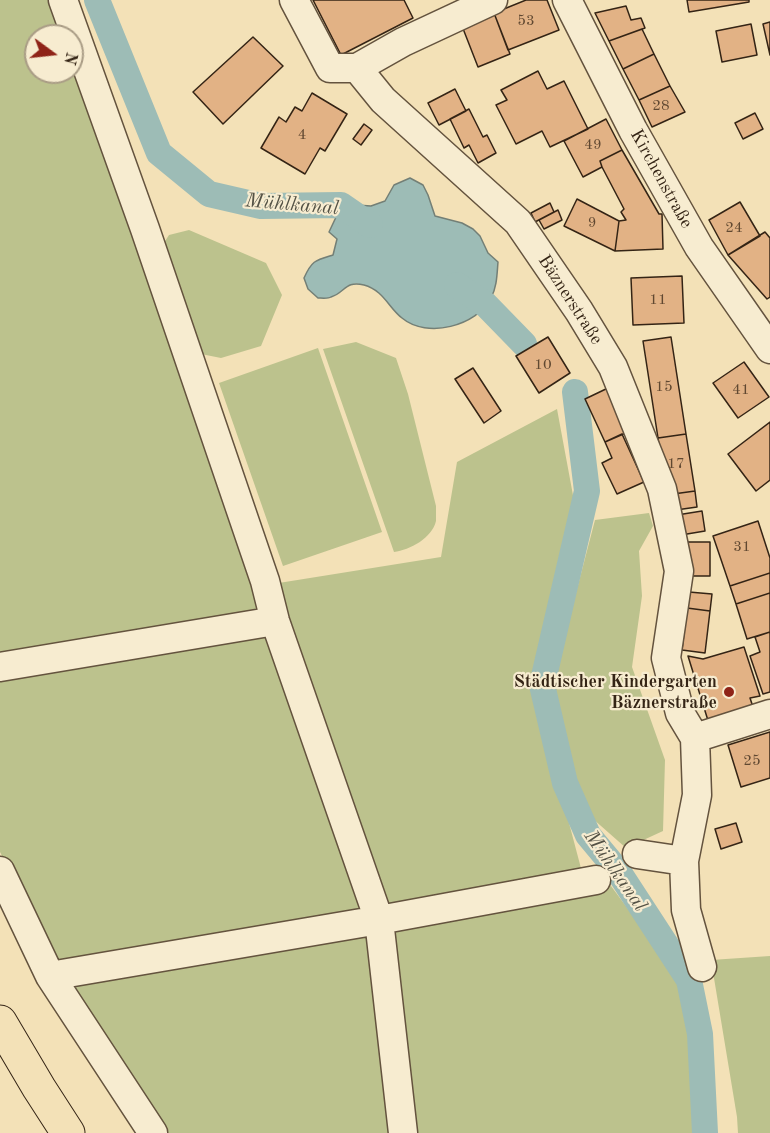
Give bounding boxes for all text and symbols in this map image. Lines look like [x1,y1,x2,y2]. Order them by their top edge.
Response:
house number: 53 [517,12,535,30]
north arrow [24,24,84,84]
text: N [60,50,79,66]
house number: 28 [652,97,670,115]
house number: 4 [298,126,306,144]
street label: Kirchenstraße [625,126,697,232]
house number: 49 [584,136,602,154]
water label: Mühlkanal [244,189,340,221]
house number: 9 [588,214,596,232]
house number: 24 [725,219,743,237]
street label: Bäznerstraße [533,251,607,349]
house number: 11 [649,291,667,309]
house number: 10 [534,356,552,374]
house number: 15 [655,378,673,396]
house number: 41 [732,381,750,399]
house number: 17 [667,455,685,473]
house number: 31 [733,538,751,556]
place label: Städtischer Kindergarten Bäznerstraße [514,671,717,714]
marker: Städtischer Kindergarten Bäznerstraße [722,685,736,699]
house number: 25 [743,752,761,770]
water label: Mühlkanal [578,826,652,916]

